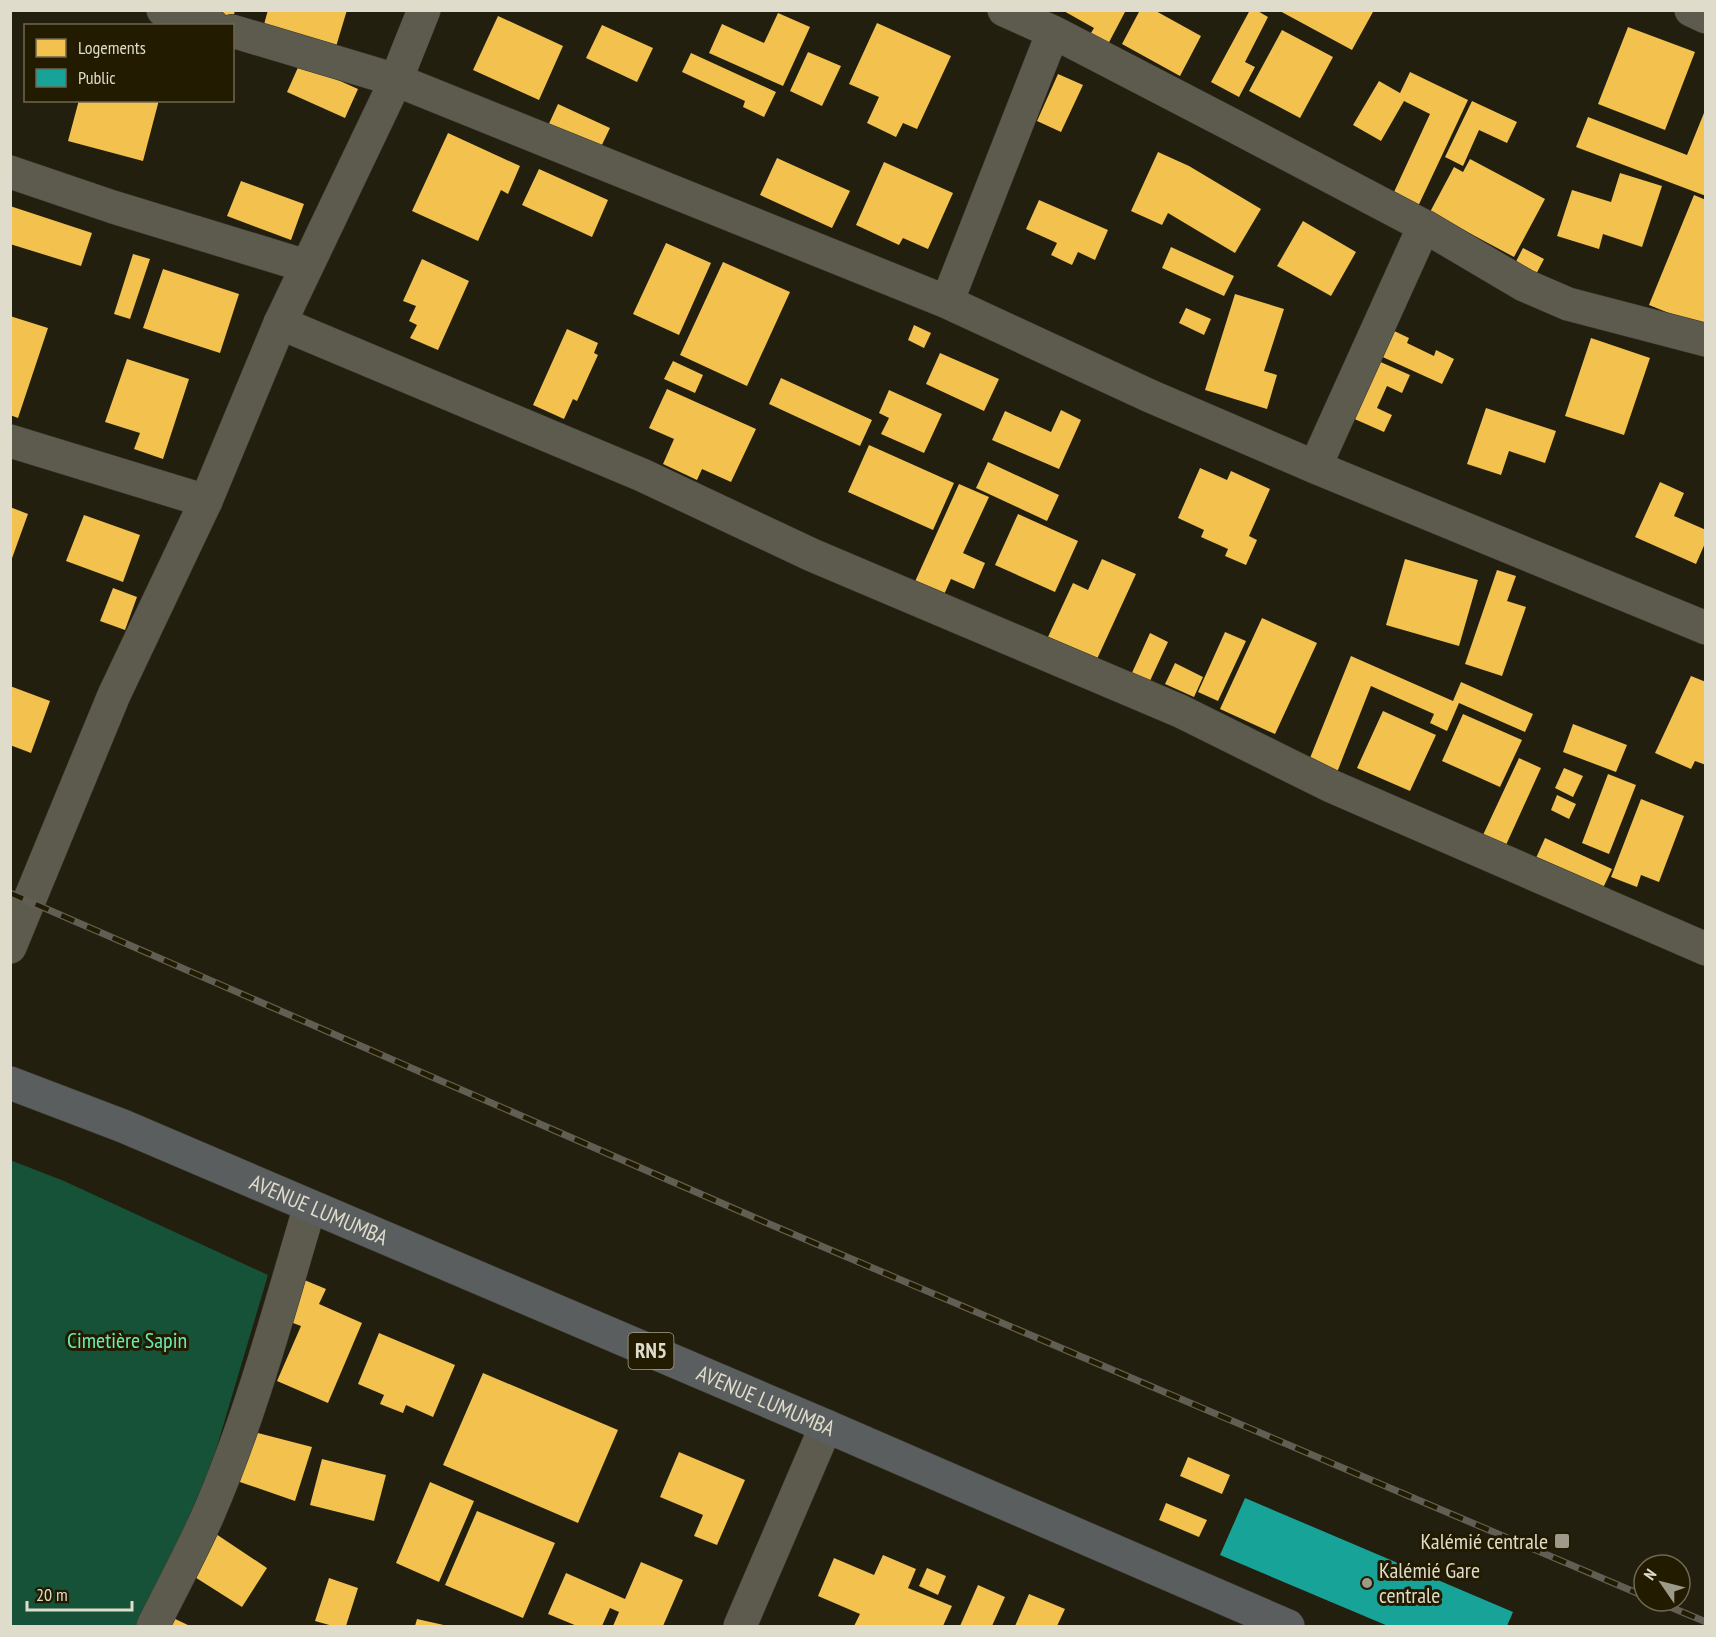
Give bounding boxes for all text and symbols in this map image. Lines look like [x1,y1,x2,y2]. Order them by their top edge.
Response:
legend [24,24,234,102]
text: Logements [78,36,146,59]
text: Public [78,66,116,89]
street label: AVENUE LUMUMBA [246,1168,393,1252]
park label: Cimetière Sapin [67,1326,187,1354]
road number: RN5 [628,1333,674,1369]
street label: AVENUE LUMUMBA [693,1359,840,1442]
place label: Kalémié centrale [1420,1527,1548,1555]
marker: Kalémié centrale [1553,1532,1571,1550]
north arrow [1632,1553,1692,1613]
place label: Kalémié Gare centrale [1379,1556,1480,1609]
text: N [1639,1565,1660,1584]
scale bar [27,1574,132,1612]
marker: Kalémié Gare centrale [1360,1576,1374,1590]
text: 20 m [36,1583,68,1606]

